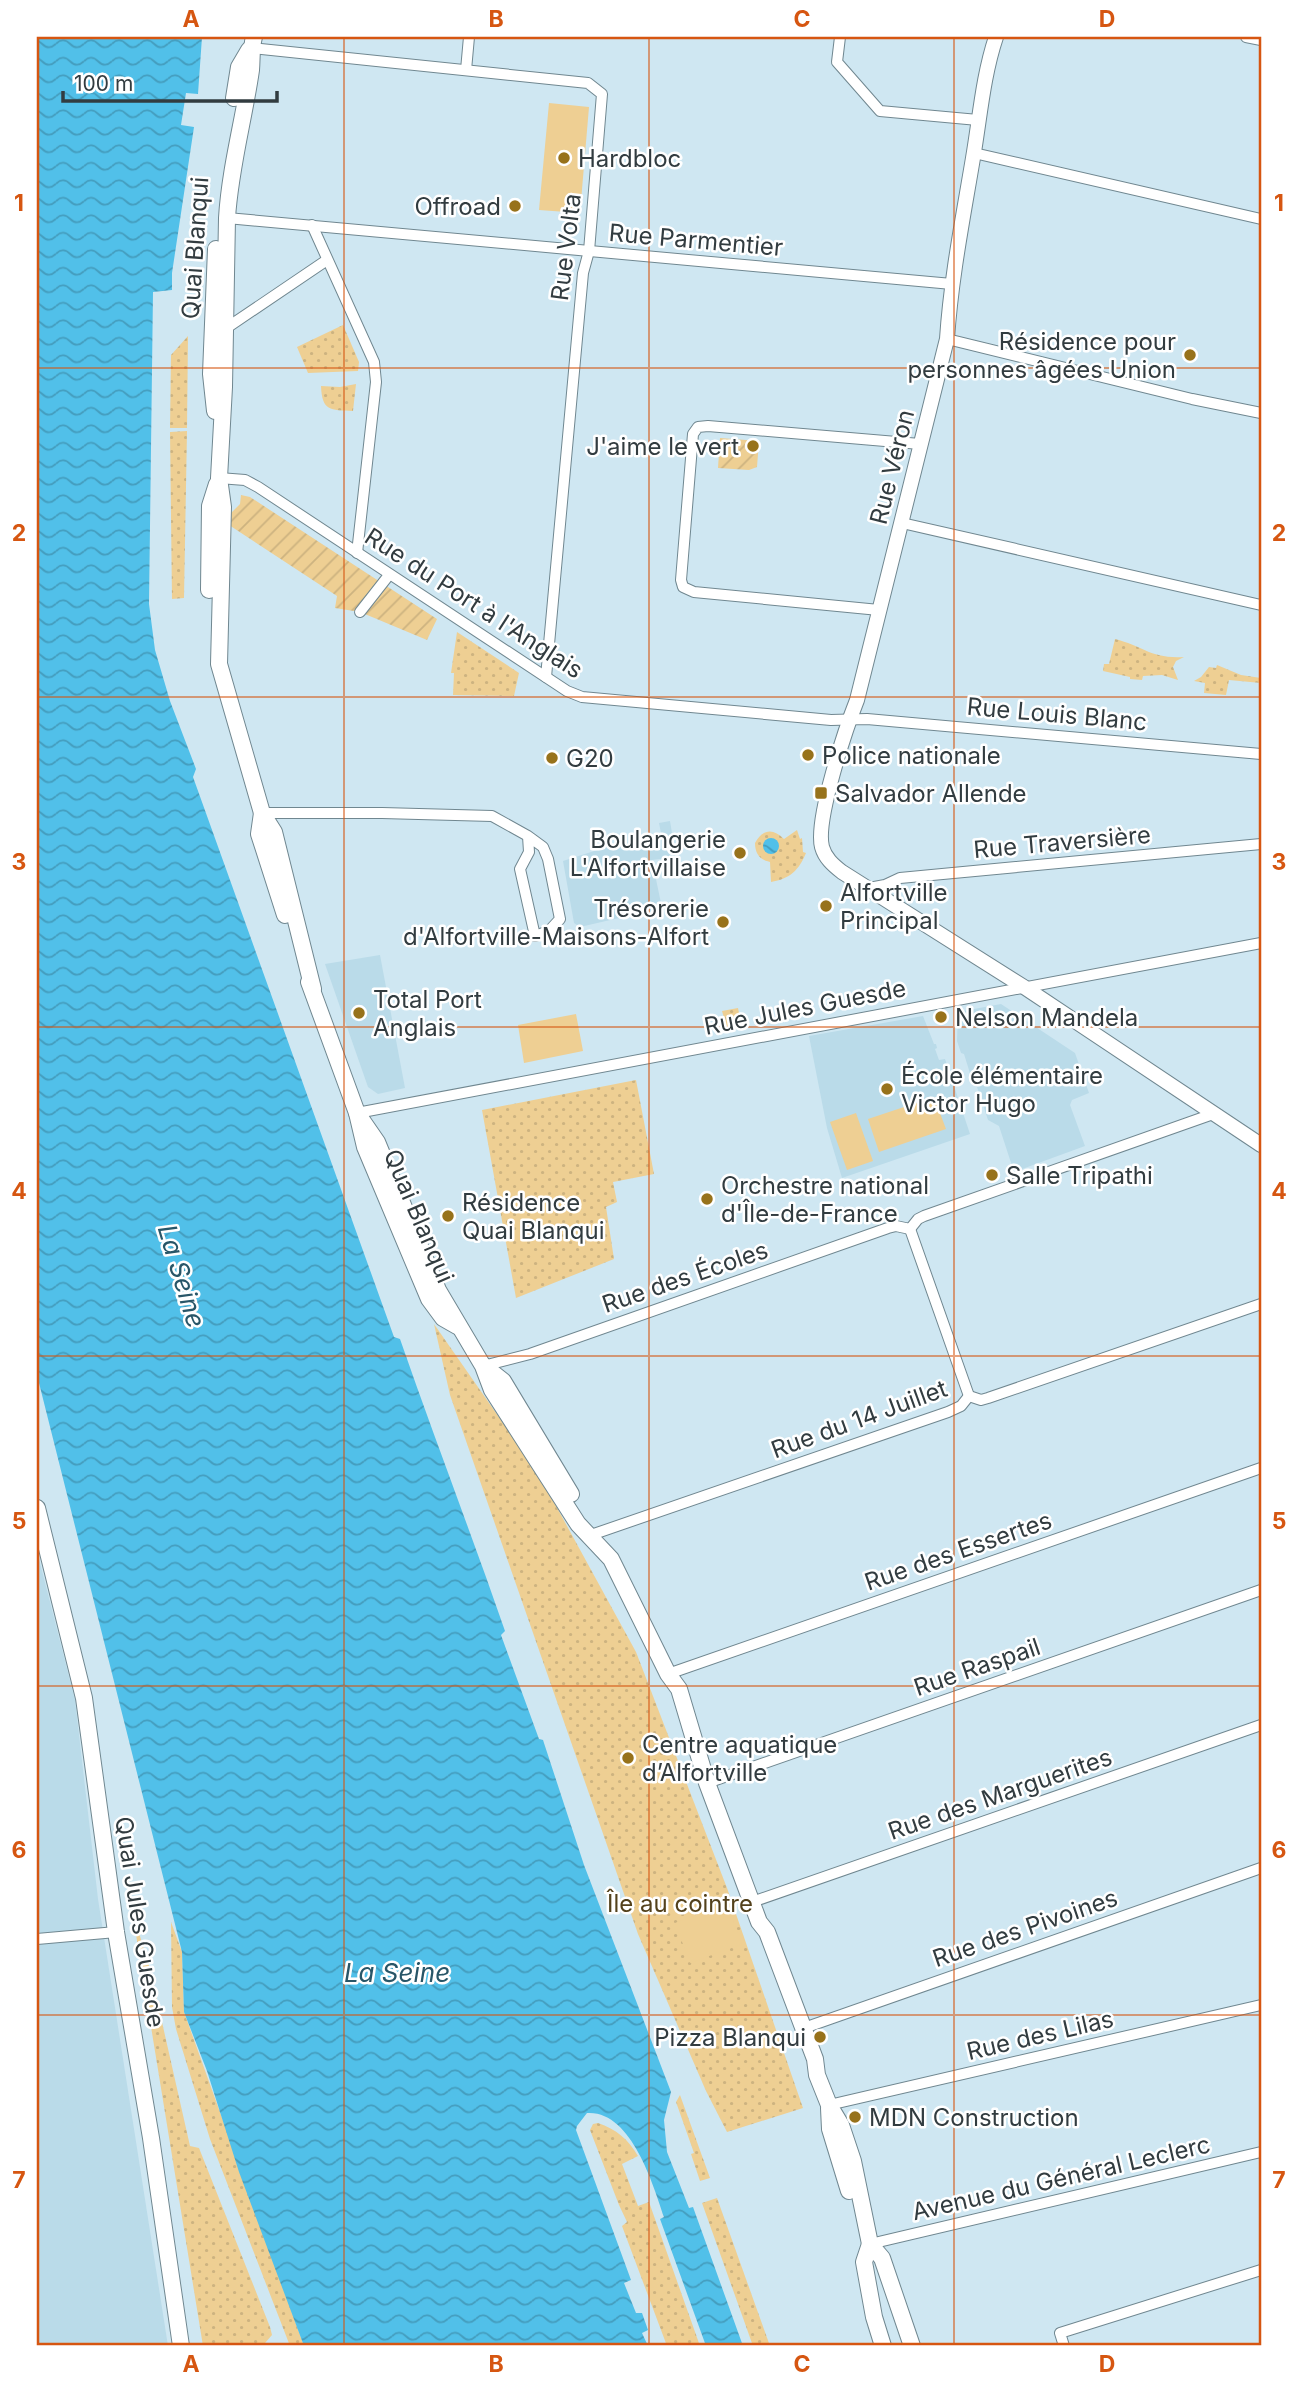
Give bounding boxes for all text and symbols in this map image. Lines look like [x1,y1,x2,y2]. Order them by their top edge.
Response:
text: A [182,5,200,33]
text: B [488,5,504,33]
text: C [793,5,811,33]
text: D [1099,5,1115,33]
scale bar [63,60,276,104]
text: 100 m [74,71,133,96]
place label: Hardbloc [578,144,681,173]
marker: Hardbloc [556,150,572,166]
street label: Quai Blanqui [176,176,214,320]
text: 1 [14,189,24,217]
text: 1 [1274,189,1284,217]
place label: Offroad [414,192,501,221]
street label: Rue Volta [545,192,587,302]
marker: Offroad [507,198,523,214]
street label: Rue Parmentier [608,218,784,262]
place label: Résidence pour personnes âgées Union [907,327,1176,384]
marker: Résidence pour personnes âgées Union [1182,347,1198,363]
street label: Rue Véron [864,407,920,527]
place label: J'aime le vert [586,432,739,461]
marker: J'aime le vert [745,438,761,454]
text: 2 [12,519,26,547]
text: 2 [1272,519,1286,547]
street label: Rue du Port à l'Anglais [360,522,588,684]
street label: Rue Louis Blanc [966,692,1148,736]
place label: Police nationale [822,741,1001,770]
place label: G20 [566,744,614,773]
marker: Police nationale [800,747,816,763]
marker: G20 [544,750,560,766]
place label: Salvador Allende [835,779,1027,808]
marker: Salvador Allende [813,785,829,801]
street label: Rue Traversière [972,820,1152,864]
place label: Boulangerie L'Alfortvillaise [570,825,726,882]
marker: Boulangerie L'Alfortvillaise [732,845,748,861]
text: 3 [12,848,26,876]
text: 3 [1272,848,1286,876]
place label: Alfortville Principal [840,878,948,935]
place label: Trésorerie d'Alfortville-Maisons-Alfort [403,894,709,951]
marker: Alfortville Principal [818,898,834,914]
marker: Trésorerie d'Alfortville-Maisons-Alfort [715,914,731,930]
street label: Rue Jules Guesde [702,973,908,1041]
place label: Total Port Anglais [373,985,482,1042]
place label: Nelson Mandela [955,1003,1138,1032]
marker: Total Port Anglais [351,1005,367,1021]
marker: Nelson Mandela [933,1009,949,1025]
place label: École élémentaire Victor Hugo [901,1060,1103,1118]
marker: École élémentaire Victor Hugo [879,1081,895,1097]
street label: Quai Blanqui [378,1145,460,1287]
place label: Salle Tripathi [1006,1161,1153,1190]
marker: Salle Tripathi [984,1167,1000,1183]
place label: Orchestre national d'Île-de-France [721,1171,929,1228]
text: 4 [11,1177,27,1205]
text: 4 [1271,1177,1287,1205]
place label: Résidence Quai Blanqui [462,1188,604,1245]
marker: Orchestre national d'Île-de-France [699,1191,715,1207]
marker: Résidence Quai Blanqui [440,1208,456,1224]
water label: La Seine [152,1221,212,1331]
street label: Rue des Écoles [598,1234,772,1319]
street label: Rue du 14 Juillet [767,1374,951,1464]
street label: Rue des Essertes [861,1505,1055,1597]
text: 5 [12,1507,26,1535]
text: 5 [1272,1507,1286,1535]
street label: Rue Raspail [910,1632,1044,1702]
place label: Centre aquatique d’Alfortville [642,1730,837,1787]
street label: Rue des Marguerites [884,1742,1116,1846]
marker: Centre aquatique d’Alfortville [620,1750,636,1766]
street label: Quai Jules Guesde [109,1814,171,2030]
text: 6 [12,1836,26,1864]
text: 6 [1272,1836,1286,1864]
street label: Rue des Pivoines [929,1883,1121,1973]
park label: Île au cointre [606,1888,753,1918]
water label: La Seine [344,1957,450,1988]
street label: Rue des Lilas [964,2004,1116,2066]
place label: Pizza Blanqui [654,2023,806,2052]
marker: Pizza Blanqui [812,2029,828,2045]
place label: MDN Construction [869,2103,1079,2132]
marker: MDN Construction [847,2109,863,2125]
street label: Avenue du Général Leclerc [909,2130,1213,2226]
text: 7 [12,2166,26,2194]
text: 7 [1272,2166,1286,2194]
text: A [182,2350,200,2378]
text: B [488,2350,504,2378]
text: C [793,2350,811,2378]
text: D [1099,2350,1115,2378]

